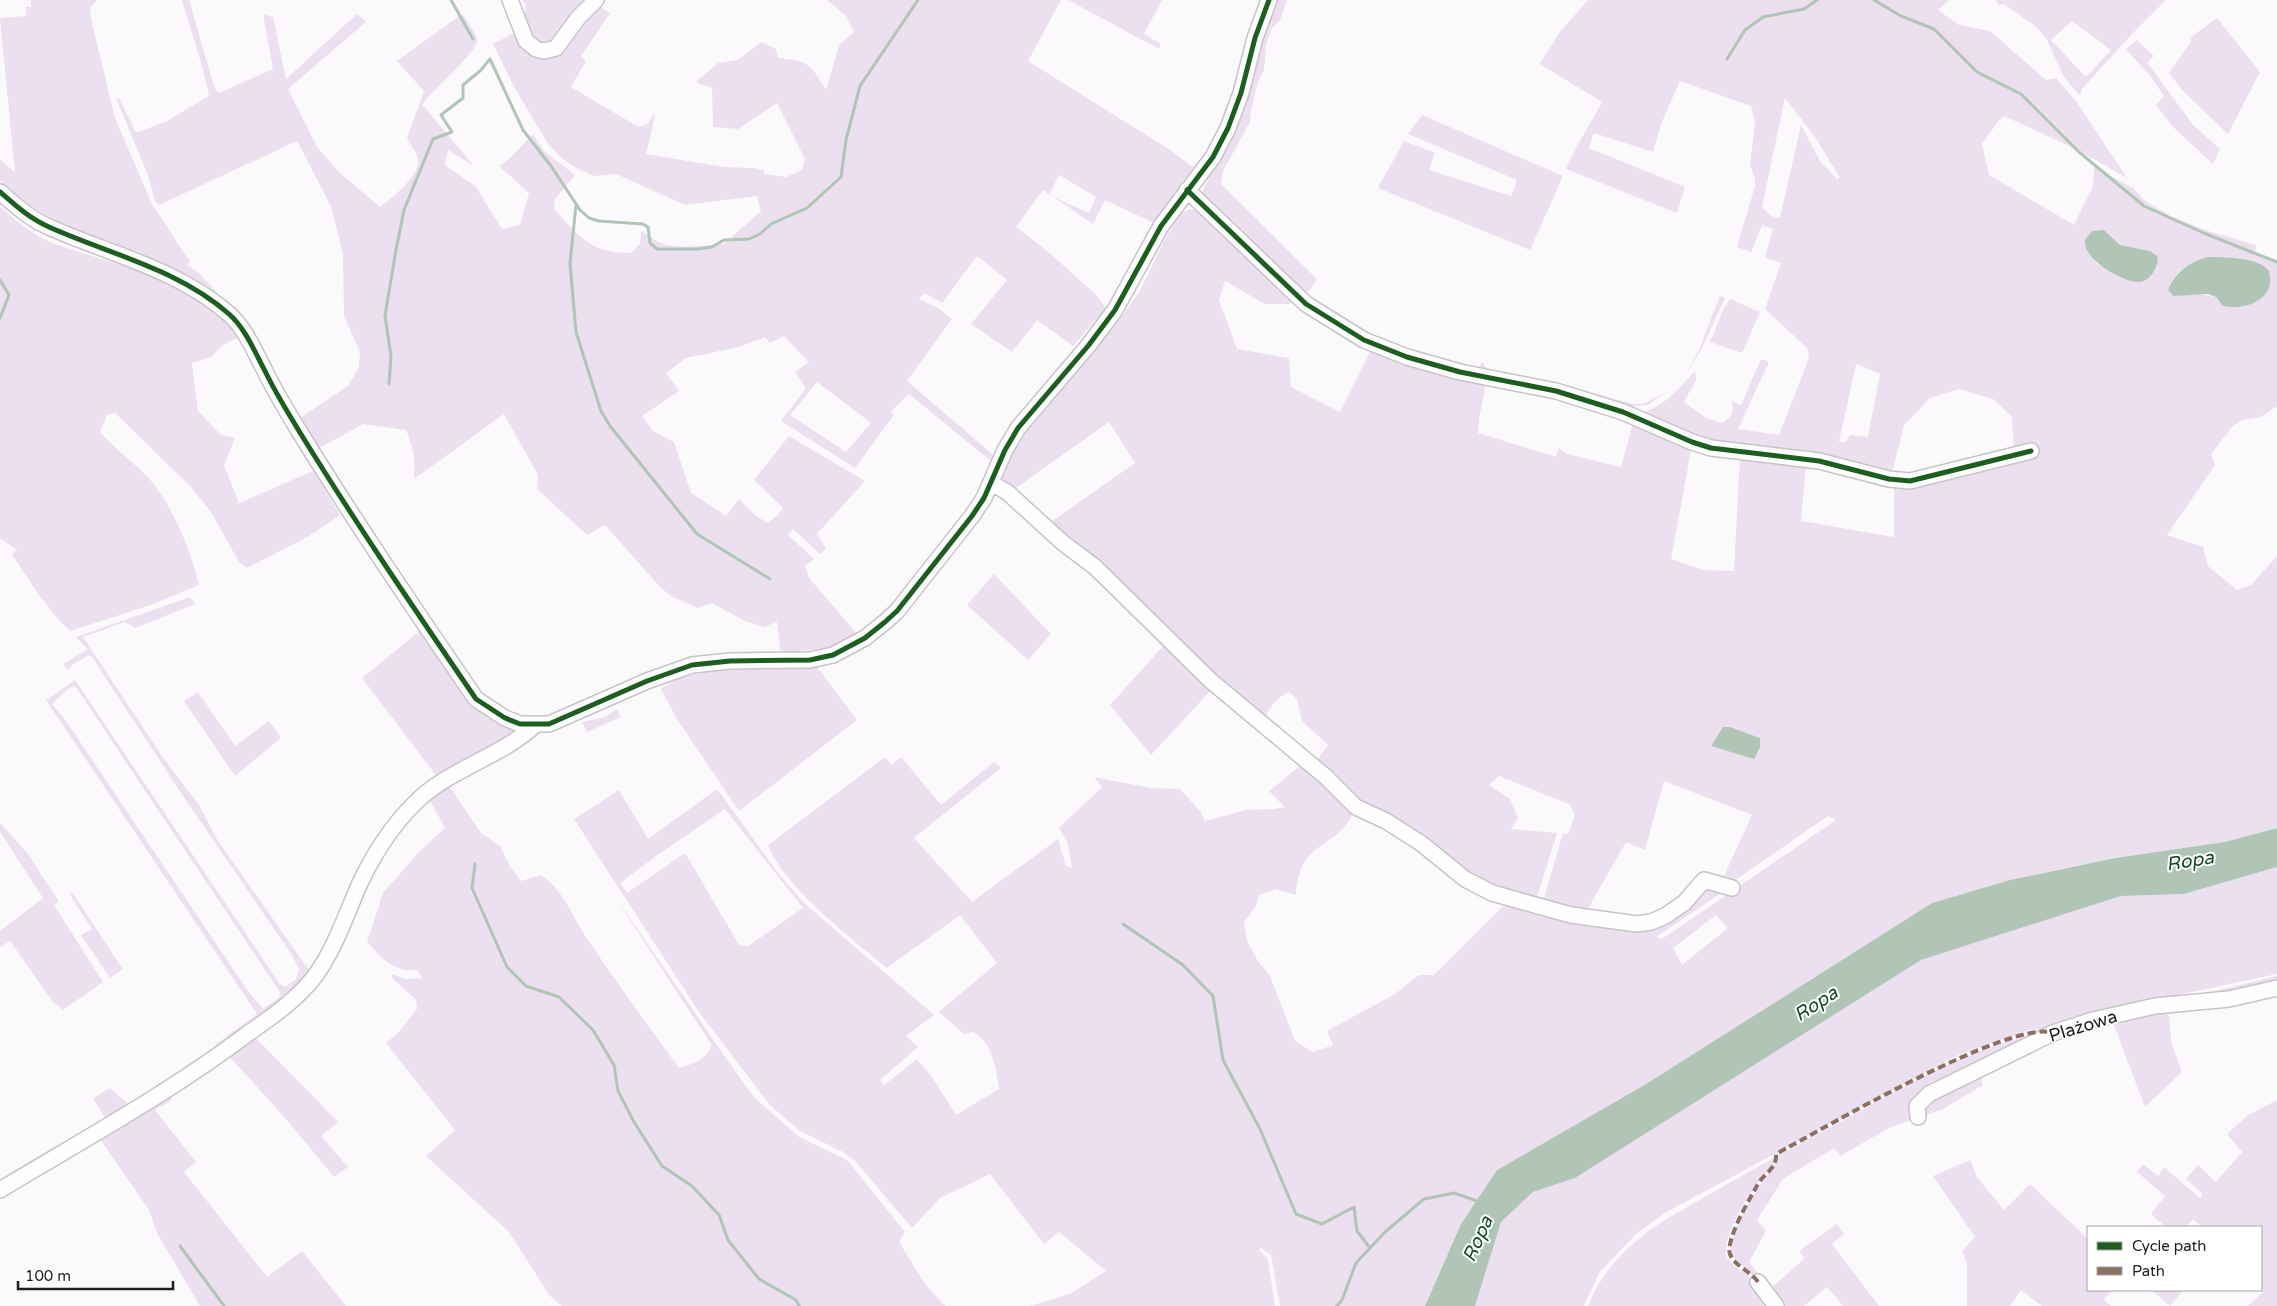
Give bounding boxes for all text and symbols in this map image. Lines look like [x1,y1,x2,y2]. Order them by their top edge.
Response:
water label: Ropa [2165,846,2217,876]
water label: Ropa [1790,981,1843,1026]
street label: Plażowa [2046,1005,2120,1047]
water label: Ropa [1458,1212,1498,1265]
legend [2087,1226,2262,1291]
text: Cycle path [2132,1237,2206,1255]
scale bar [18,1258,172,1290]
text: Path [2132,1262,2165,1280]
text: 100 m [25,1267,71,1285]

